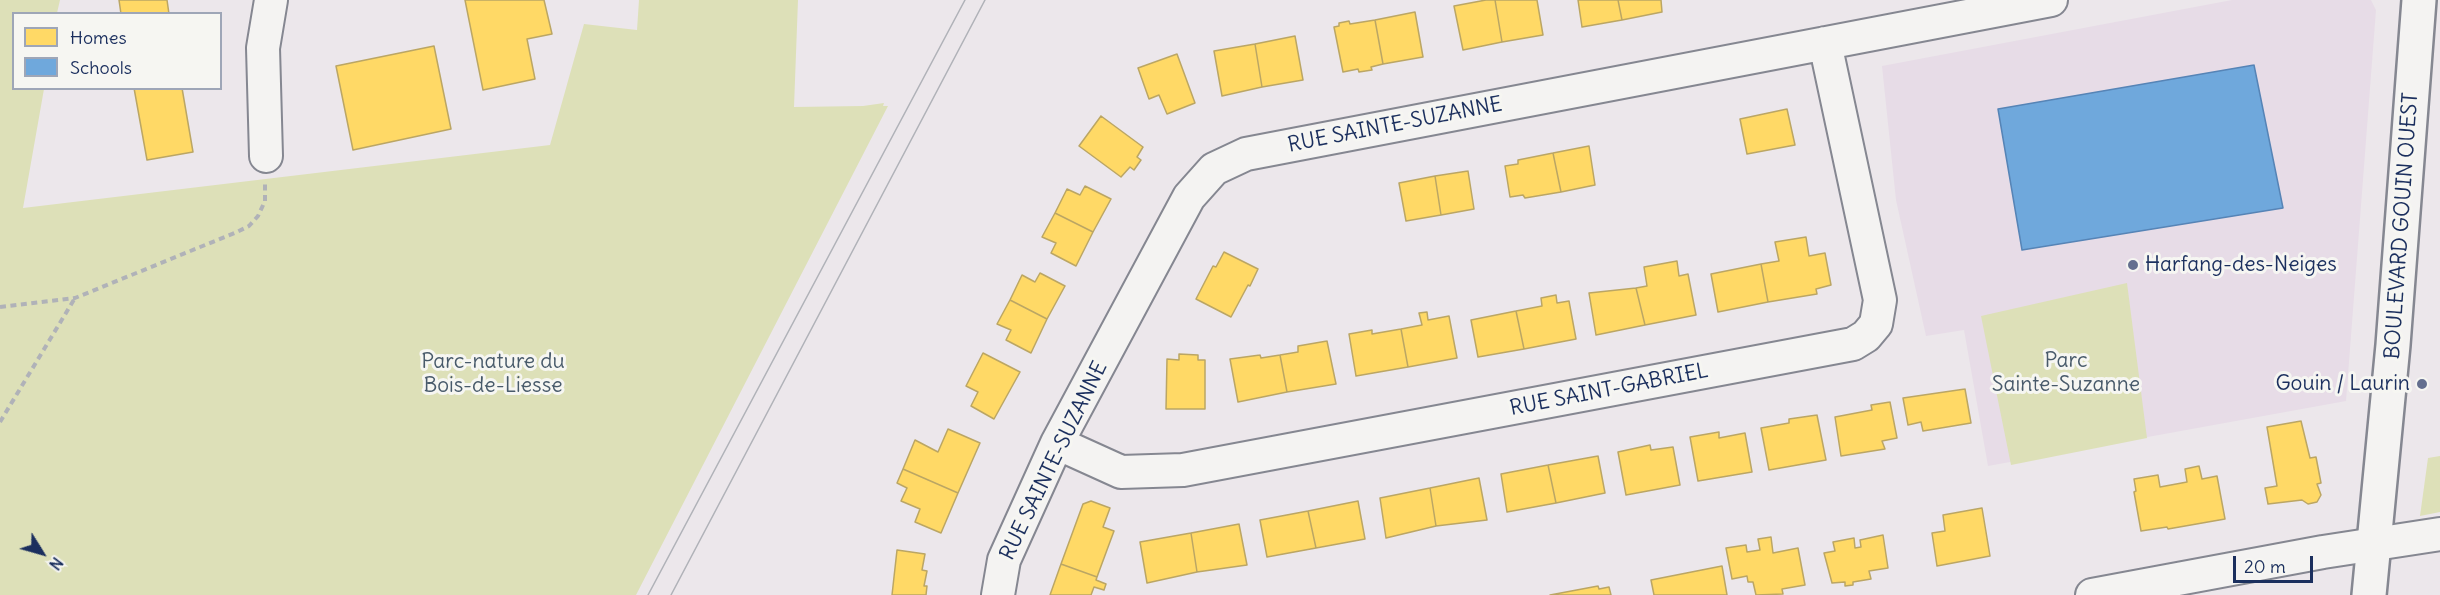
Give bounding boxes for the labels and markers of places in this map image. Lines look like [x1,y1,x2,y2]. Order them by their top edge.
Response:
place label: Harfang-des-Neiges [2145,252,2337,278]
marker: Harfang-des-Neiges [2126,258,2140,272]
place label: Gouin / Laurin [2275,371,2410,397]
marker: Gouin / Laurin [2415,377,2429,391]

